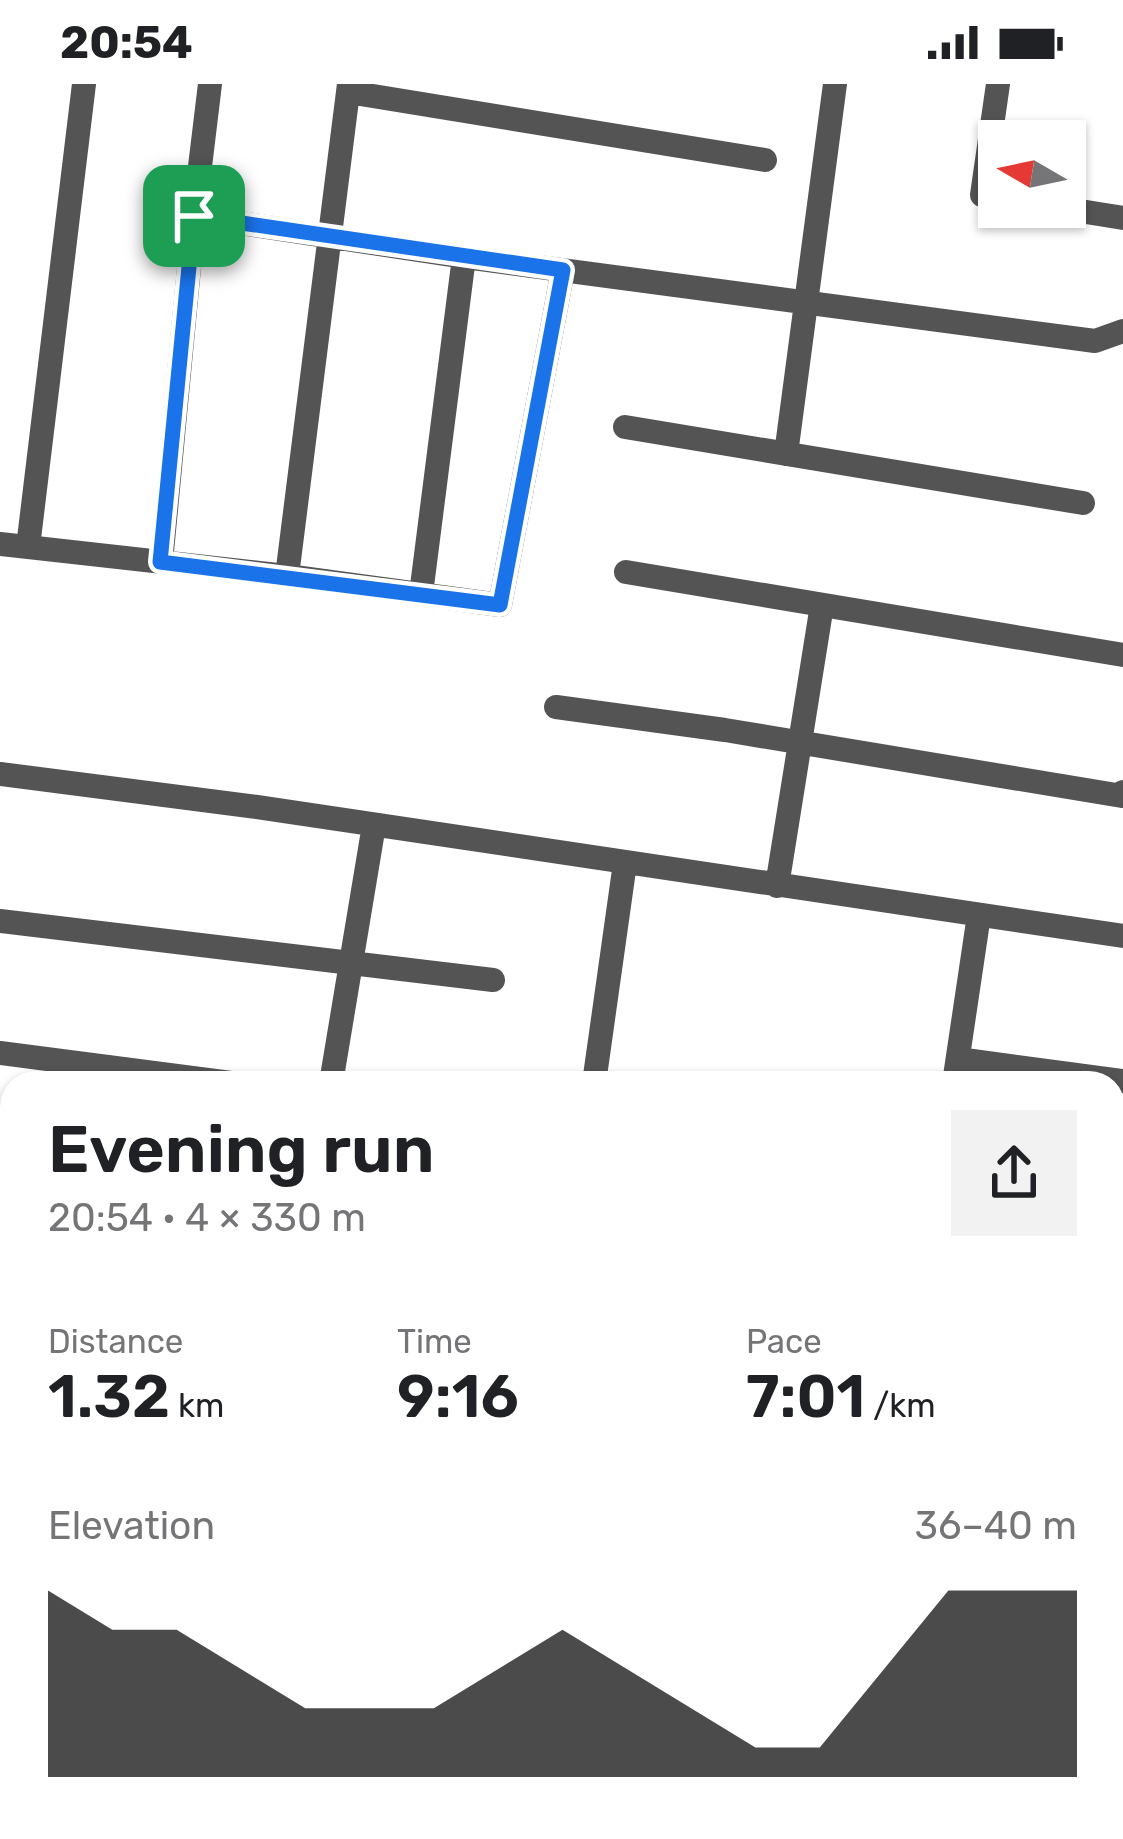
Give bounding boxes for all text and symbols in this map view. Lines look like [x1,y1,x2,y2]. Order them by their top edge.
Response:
text: 20:54 [60,16,193,69]
north arrow [978,120,1086,228]
map controls [978,120,1086,228]
pin [143,165,245,267]
icon: arrive [161,183,227,249]
text: Evening run [48,1110,434,1189]
button: share [951,1110,1077,1236]
text: 20:54 · 4 × 330 m [48,1195,366,1241]
text: Distance [48,1322,183,1361]
text: Time [397,1322,472,1361]
text: Pace [746,1322,822,1361]
text: 1.32 [48,1361,170,1432]
text: 9:16 [397,1361,519,1432]
text: 7:01 [746,1361,865,1432]
text: km [170,1386,224,1425]
text: /km [865,1386,936,1425]
text: Elevation [48,1503,215,1549]
text: 36–40 m [914,1503,1077,1549]

